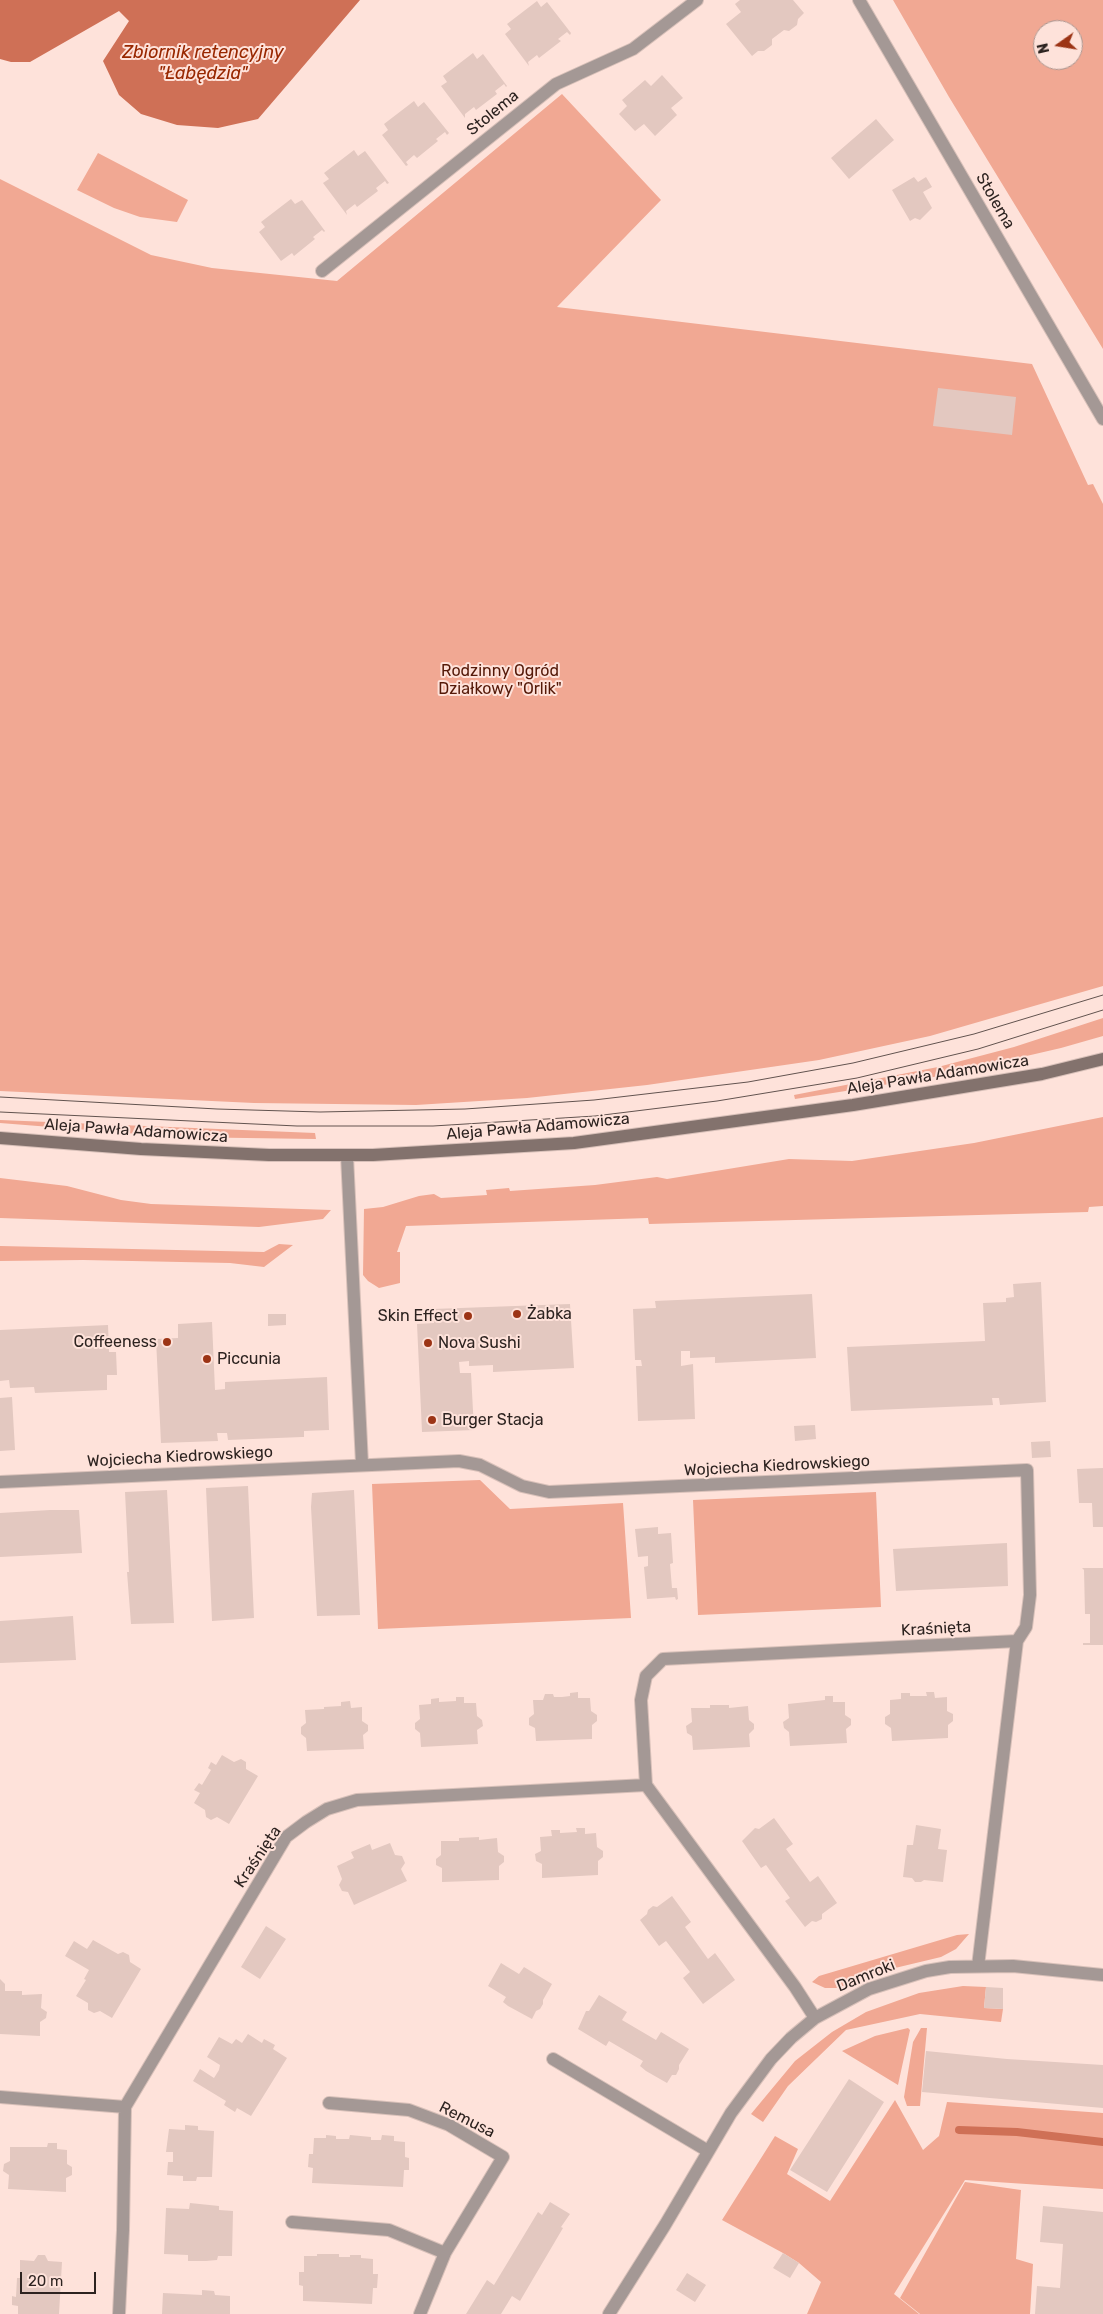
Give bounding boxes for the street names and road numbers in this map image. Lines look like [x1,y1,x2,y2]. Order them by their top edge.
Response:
street label: Stolema [463,86,523,140]
street label: Stolema [971,170,1019,232]
street label: Aleja Pawła Adamowicza [846,1051,1030,1099]
street label: Aleja Pawła Adamowicza [446,1109,630,1145]
street label: Aleja Pawła Adamowicza [44,1115,228,1147]
street label: Wojciecha Kiedrowskiego [87,1443,273,1471]
street label: Wojciecha Kiedrowskiego [684,1452,870,1480]
street label: Kraśnięta [900,1618,972,1640]
street label: Kraśnięta [230,1823,286,1891]
street label: Damroki [834,1956,898,1996]
street label: Remusa [436,2098,498,2142]

